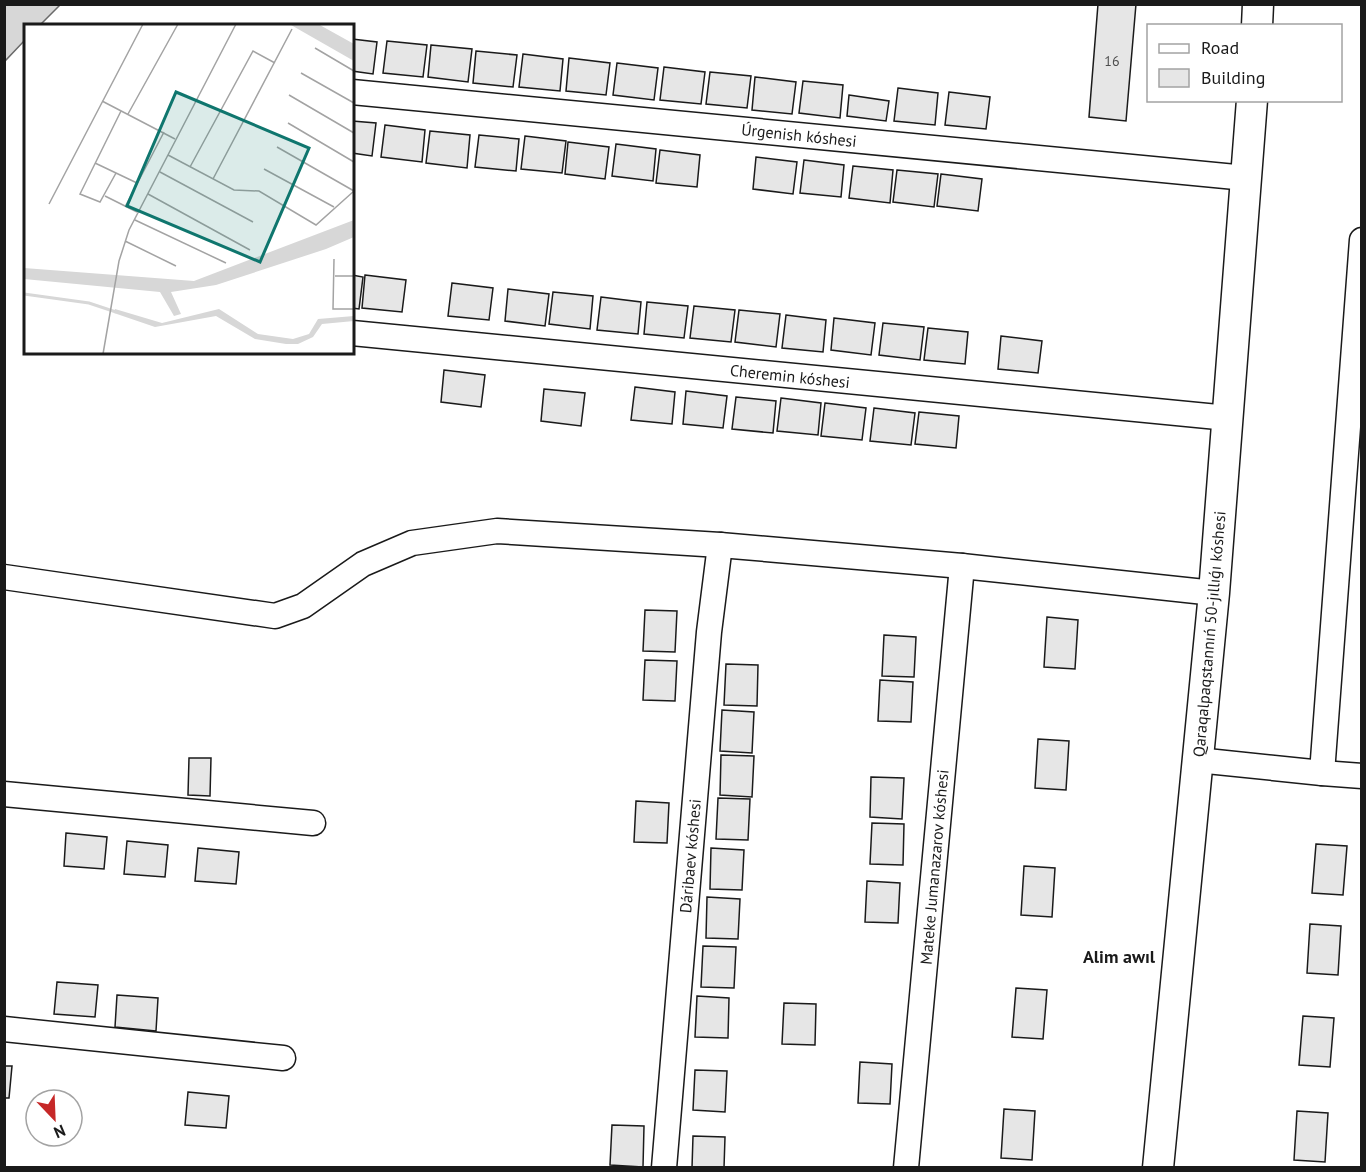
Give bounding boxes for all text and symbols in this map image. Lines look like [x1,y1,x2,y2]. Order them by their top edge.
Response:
inset map [24,24,354,354]
legend [1147,24,1342,102]
text: Road [1201,36,1239,59]
house number: 16 [1104,52,1120,70]
text: Building [1201,66,1265,89]
street label: Úrgenish kóshesi [740,119,858,151]
street label: Cheremin kóshesi [729,360,851,392]
street label: Qaraqalpaqstannıń 50-jıllıǵı kóshesi [1188,510,1230,758]
street label: Mateke Jumanazarov kóshesi [916,769,952,965]
street label: Dáribaev kóshesi [675,798,705,914]
district label: Alim awıl [1083,945,1156,968]
north arrow [24,1088,84,1148]
text: N [51,1121,69,1143]

